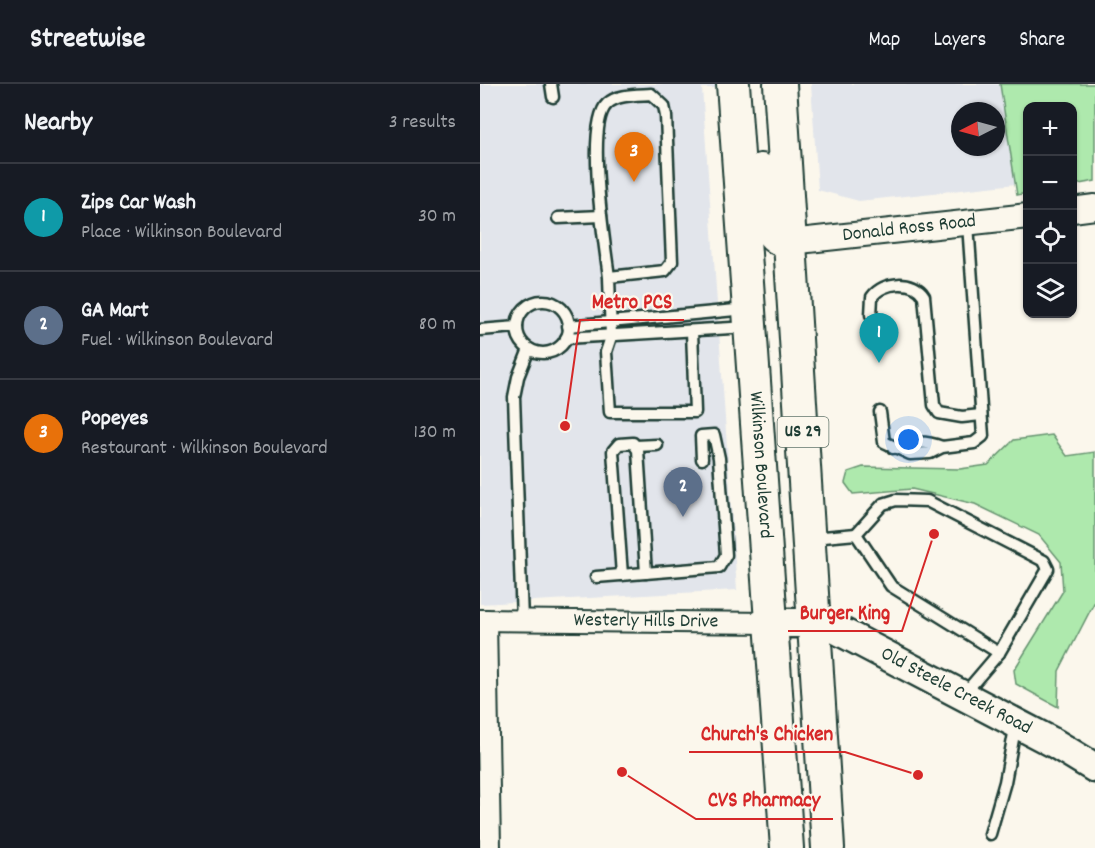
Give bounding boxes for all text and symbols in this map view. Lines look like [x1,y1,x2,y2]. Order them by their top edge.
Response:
text: Streetwise [30,21,145,61]
text: Map [869,26,900,56]
text: Layers [933,26,986,56]
text: Share [1019,26,1065,56]
north arrow [951,102,1005,156]
map controls [1023,102,1077,318]
button: + [1023,102,1077,156]
text: Nearby [24,105,92,142]
text: 3 results [389,109,456,137]
pin: 3 [614,132,654,182]
button: − [1023,156,1077,210]
text: Zips Car Wash [81,188,196,219]
text: 1 [41,203,46,231]
text: 30 m [418,203,456,231]
street label: Donald Ross Road [841,208,977,250]
button: locate [1023,210,1077,264]
text: Place · Wilkinson Boulevard [81,219,282,247]
button: layers [1023,264,1077,318]
callout: Metro PCS [580,281,684,320]
text: Metro PCS [592,289,672,319]
text: GA Mart [81,296,149,327]
text: 2 [39,311,48,339]
text: 80 m [419,311,456,339]
pin: 1 [860,314,898,363]
text: Fuel · Wilkinson Boulevard [81,327,273,355]
street label: Wilkinson Boulevard [741,391,779,540]
text: Popeyes [81,404,148,435]
road number: US 29 [778,417,828,447]
text: 3 [39,419,48,447]
text: 130 m [414,419,456,447]
your location [894,425,923,454]
text: Restaurant · Wilkinson Boulevard [81,435,328,463]
pin: 2 [664,468,702,517]
callout: Burger King [788,592,902,631]
text: Burger King [800,600,890,630]
street label: Westerly Hills Drive [573,607,719,636]
street label: Old Steele Creek Road [875,640,1036,743]
callout: Church's Chicken [689,713,845,752]
text: Church's Chicken [701,721,834,751]
callout: CVS Pharmacy [696,780,833,819]
text: CVS Pharmacy [708,787,822,817]

